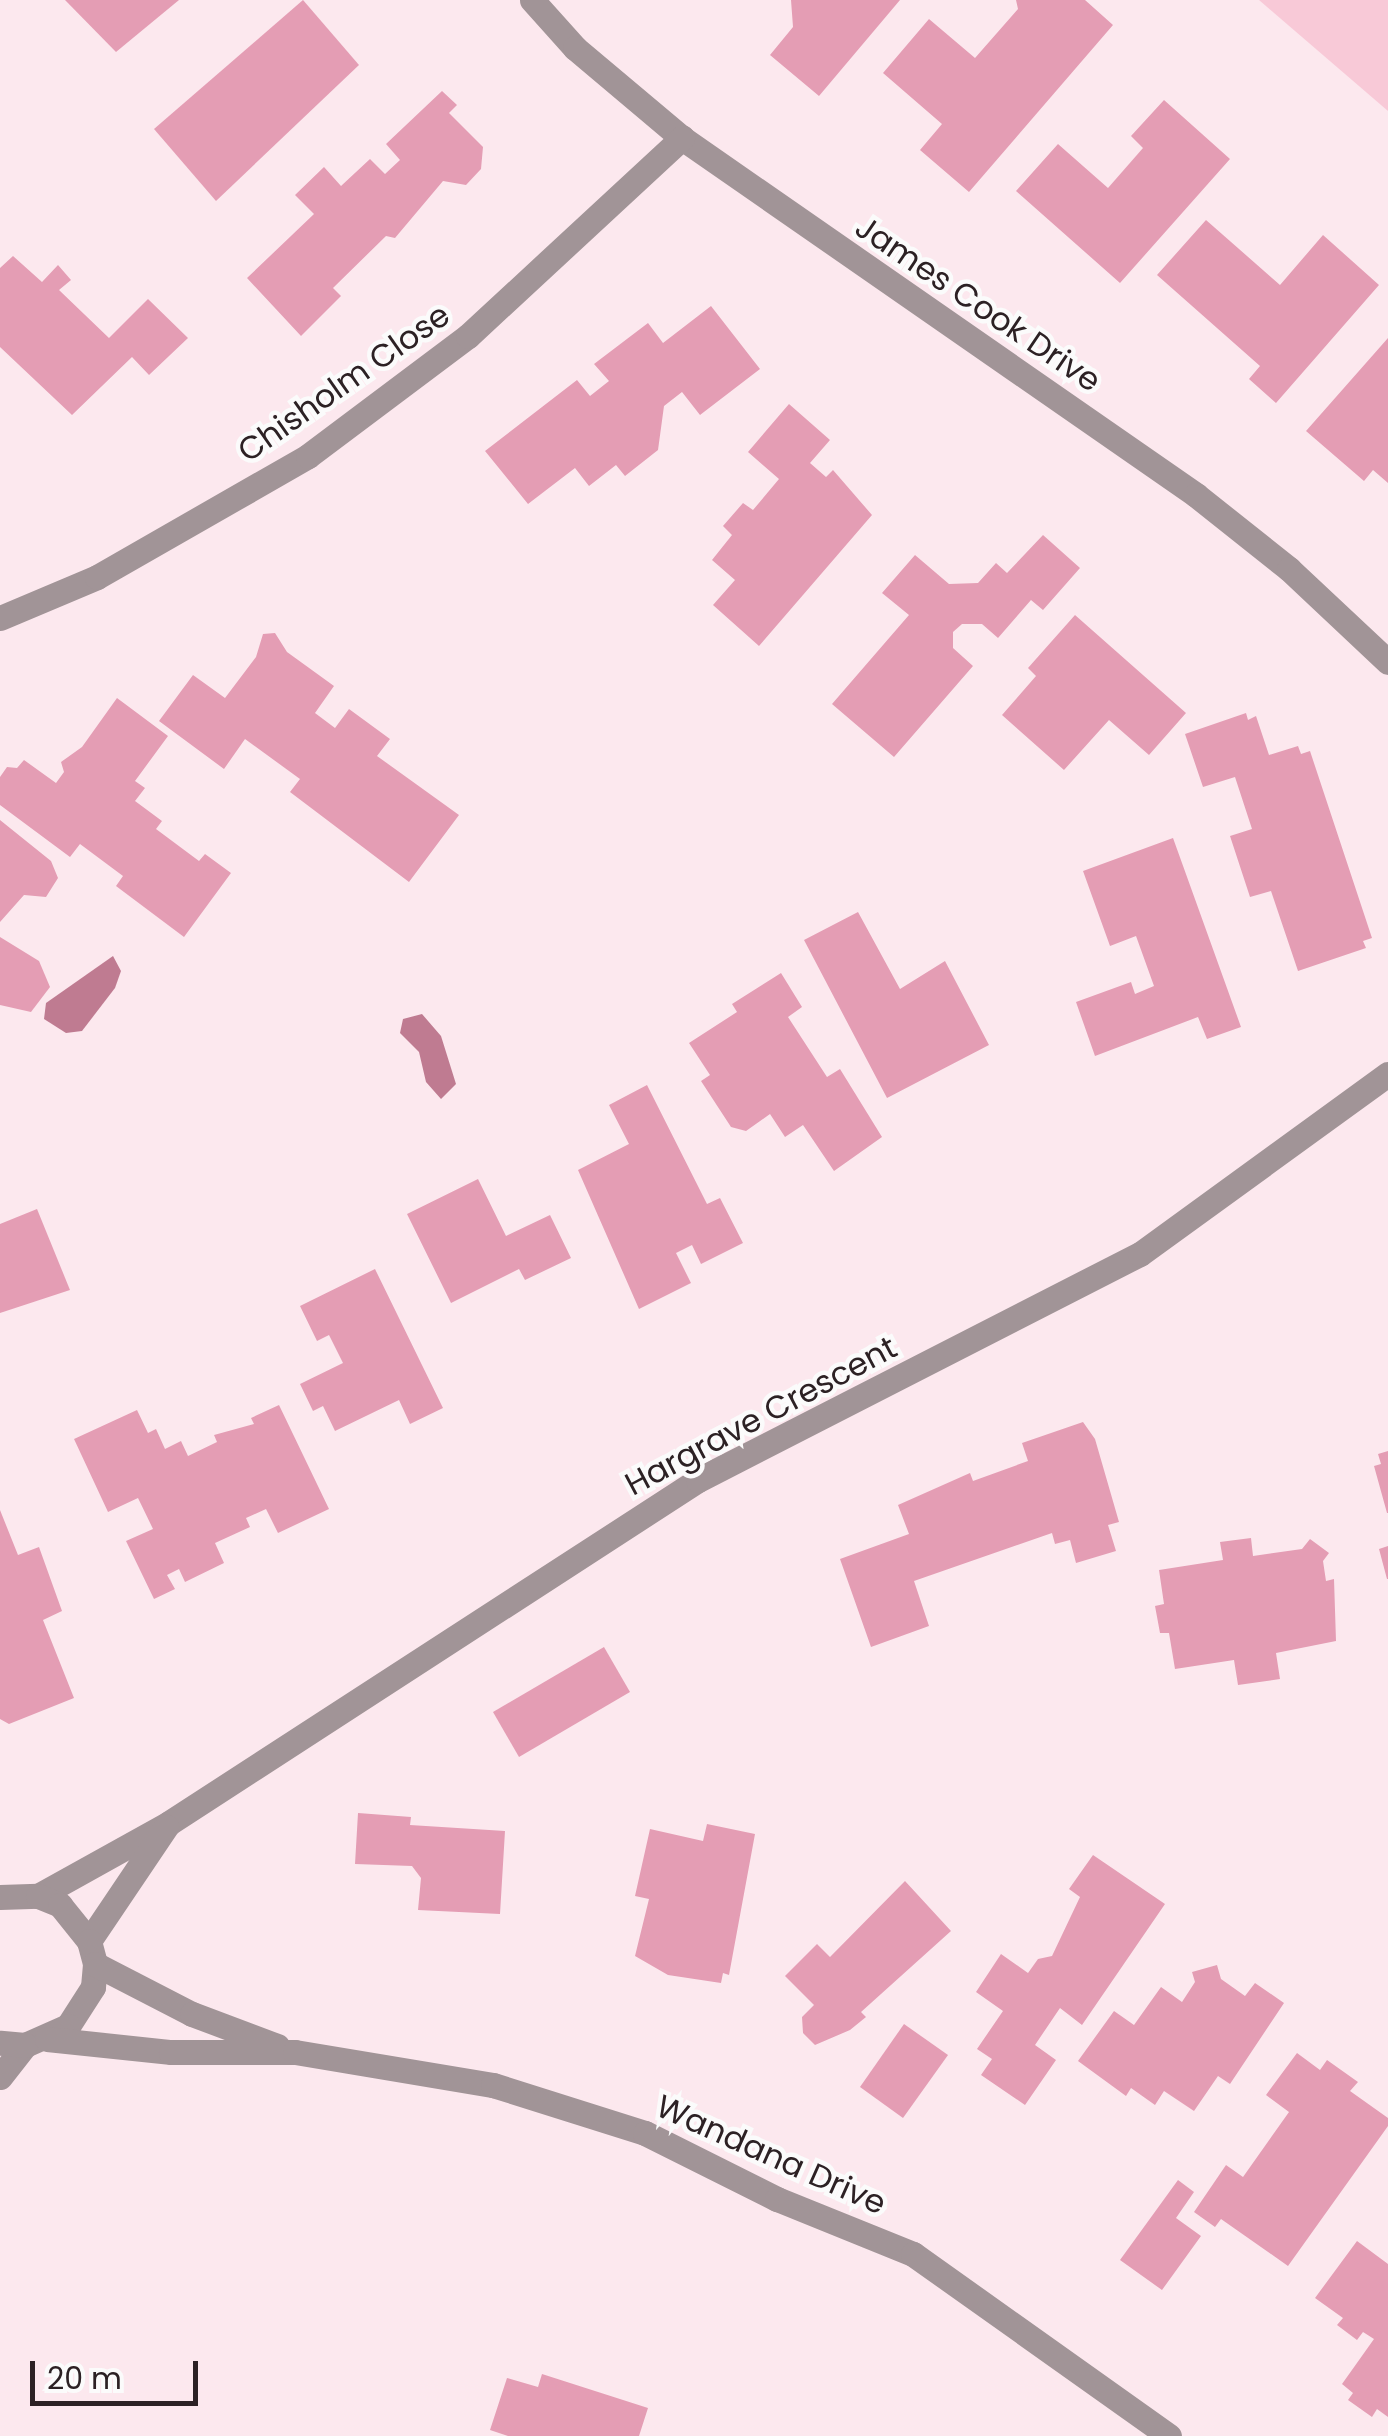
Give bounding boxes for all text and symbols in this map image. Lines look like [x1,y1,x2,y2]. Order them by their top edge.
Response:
street label: James Cook Drive [848,208,1108,400]
street label: Chisholm Close [231,296,457,470]
street label: Hargrave Crescent [619,1328,903,1504]
street label: Wandana Drive [650,2087,892,2223]
scale bar [35,2341,202,2403]
text: 20 m [47,2357,122,2400]

